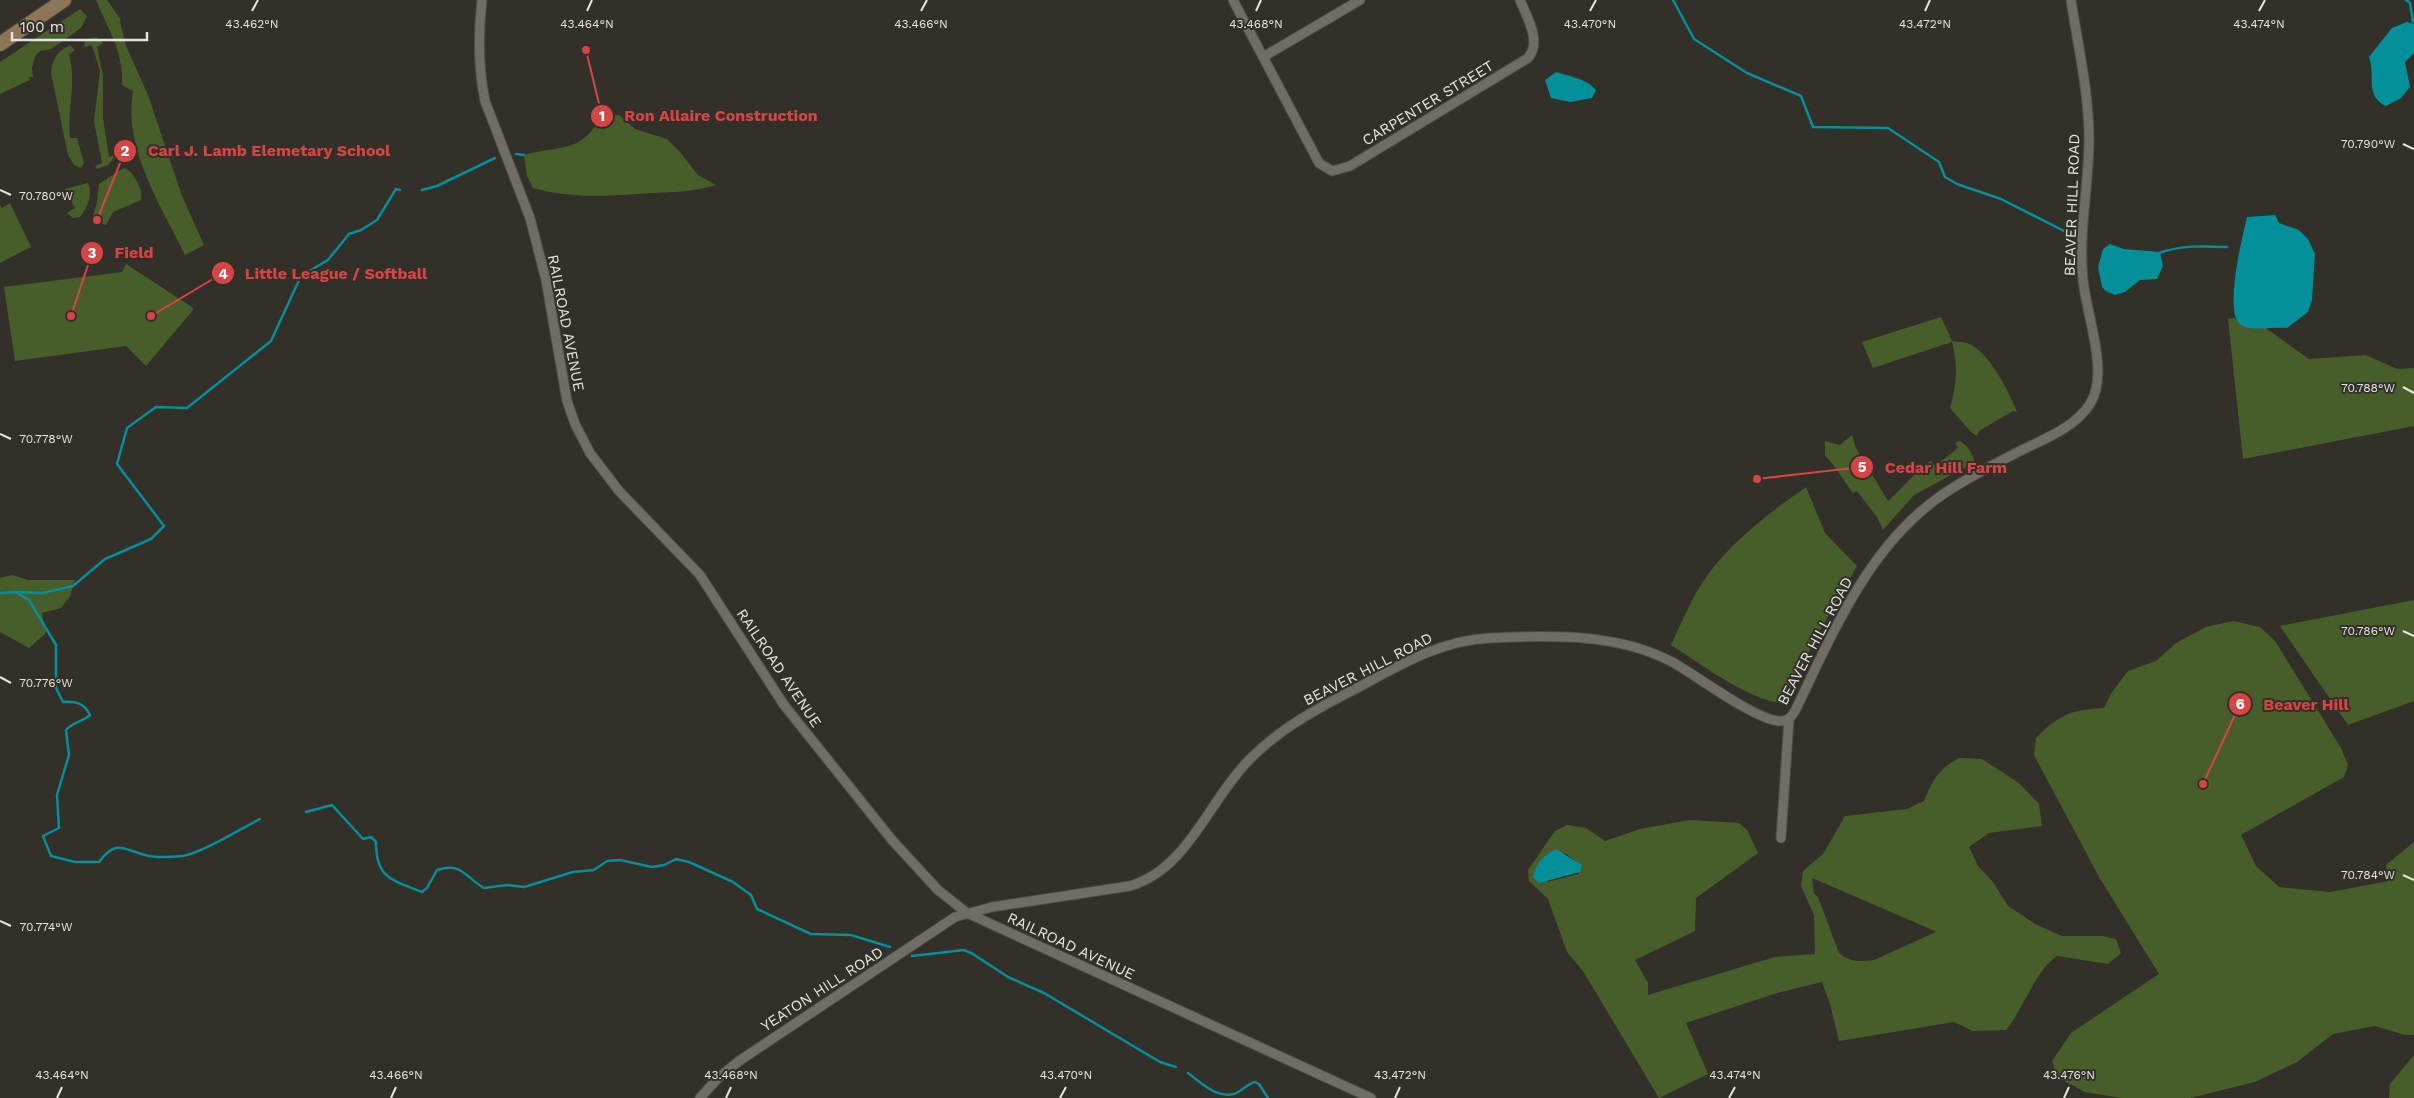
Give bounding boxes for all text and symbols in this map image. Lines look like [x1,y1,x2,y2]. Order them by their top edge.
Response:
scale bar [12,10,148,42]
text: 43.462°N [225,17,279,31]
text: 43.464°N [560,17,614,31]
text: 43.466°N [894,17,948,31]
text: 43.468°N [1229,17,1283,31]
text: 43.470°N [1564,17,1616,31]
text: 43.472°N [1899,17,1951,31]
text: 43.474°N [2233,17,2285,31]
text: 100 m [20,18,64,36]
street label: CARPENTER STREET [1359,57,1497,149]
callout: Ron Allaire Construction [589,100,828,131]
text: Ron Allaire Construction [624,106,818,125]
text: 1 [599,107,605,125]
street label: BEAVER HILL ROAD [2061,134,2083,276]
callout: Carl J. Lamb Elemetary School [112,135,401,166]
text: 70.790°W [2341,137,2396,151]
text: Carl J. Lamb Elemetary School [148,141,391,160]
text: 2 [121,142,130,160]
text: 70.780°W [19,189,74,203]
callout: Field [79,237,163,268]
text: Field [115,243,153,262]
text: 3 [88,244,97,262]
street label: RAILROAD AVENUE [544,253,588,393]
callout: Little League / Softball [210,258,438,289]
text: Little League / Softball [245,264,428,283]
text: 4 [218,265,228,283]
text: 70.788°W [2341,381,2396,395]
text: 70.778°W [19,432,73,446]
callout: Cedar Hill Farm [1849,452,2017,483]
text: 5 [1858,458,1867,476]
text: Cedar Hill Farm [1885,458,2007,477]
street label: BEAVER HILL ROAD [1774,574,1856,708]
street label: RAILROAD AVENUE [733,605,825,731]
text: 70.786°W [2341,624,2395,638]
street label: BEAVER HILL ROAD [1300,629,1436,709]
text: 70.776°W [19,676,73,690]
callout: Beaver Hill [2228,689,2359,720]
text: 6 [2235,695,2245,713]
text: Beaver Hill [2263,695,2349,714]
text: 70.784°W [2341,868,2396,882]
street label: RAILROAD AVENUE [1004,909,1138,983]
text: 70.774°W [20,920,73,934]
street label: YEATON HILL ROAD [758,943,886,1035]
text: 43.464°N [35,1068,89,1082]
text: 43.466°N [369,1068,423,1082]
text: 43.468°N [704,1068,758,1082]
text: 43.470°N [1040,1068,1092,1082]
text: 43.472°N [1374,1068,1426,1082]
text: 43.474°N [1709,1068,1761,1082]
text: 43.476°N [2043,1068,2095,1082]

